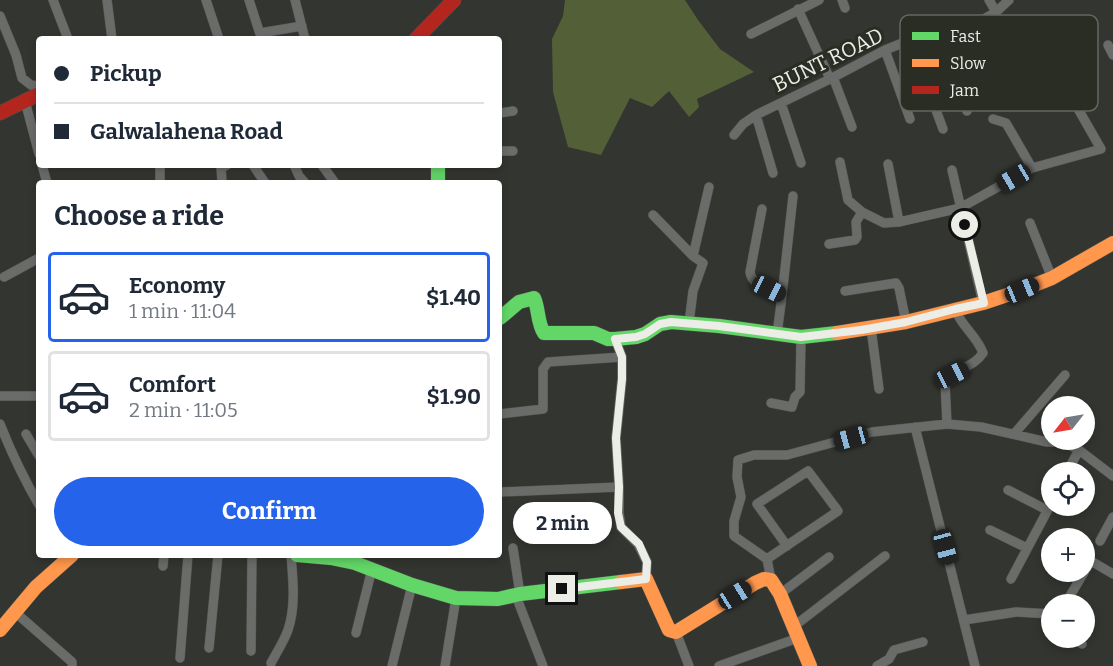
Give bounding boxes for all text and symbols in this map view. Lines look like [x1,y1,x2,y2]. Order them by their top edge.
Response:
legend [900,15,1098,111]
street label: BUNT ROAD [769,22,887,98]
text: Fast [950,27,981,46]
text: Slow [950,54,986,73]
text: Pickup [90,60,162,87]
text: Jam [949,81,979,100]
text: Galwalahena Road [90,118,283,145]
car [994,161,1034,195]
text: Choose a ride [54,200,224,232]
route start [951,211,978,238]
icon: car [57,270,111,324]
text: Economy [129,272,225,299]
car [749,273,789,305]
car [1002,275,1042,305]
text: $1.40 [426,284,481,311]
text: 1 min · 11:04 [129,299,236,323]
car [932,359,972,391]
icon: car [57,369,111,423]
text: Comfort [129,371,216,398]
text: $1.90 [426,383,481,410]
north arrow [1041,396,1095,450]
map controls [1041,396,1095,648]
text: 2 min · 11:05 [129,398,238,422]
car [831,425,871,451]
button: locate [1041,462,1095,516]
button: Confirm [54,477,484,546]
callout: 2 min [512,502,612,544]
text: 2 min [536,511,589,535]
car [932,527,958,567]
button: + [1041,528,1095,582]
route end [548,575,575,602]
car [715,578,755,612]
button: − [1041,594,1095,648]

